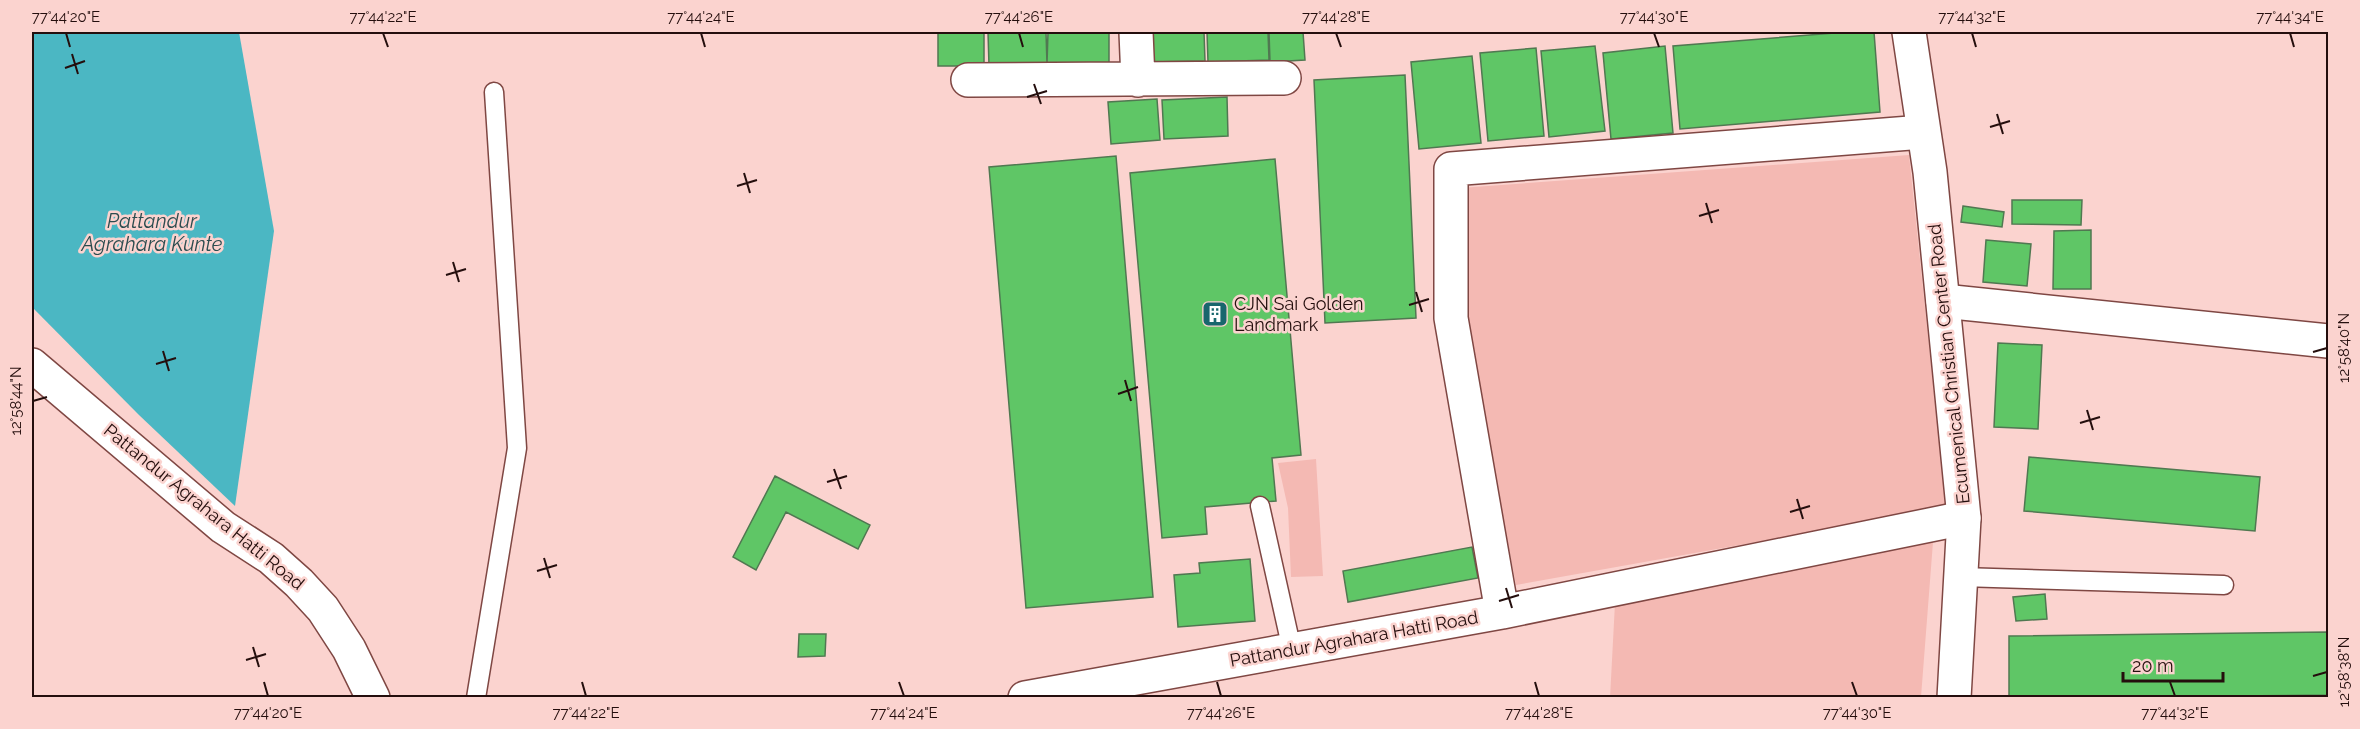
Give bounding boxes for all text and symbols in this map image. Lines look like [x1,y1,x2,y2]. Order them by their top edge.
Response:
text: 77°44'20"E [32,8,100,26]
text: 77°44'22"E [349,8,417,26]
text: 77°44'24"E [667,8,735,26]
text: 77°44'26"E [985,8,1053,26]
text: 77°44'28"E [1302,8,1370,26]
text: 77°44'30"E [1620,8,1688,26]
text: 77°44'32"E [1938,8,2006,26]
text: 77°44'34"E [2256,8,2324,26]
water label: Pattandur Agrahara Kunte [80,209,223,256]
street label: Ecumenical Christian Center Road [1923,223,1974,505]
place label: CJN Sai Golden Landmark [1234,293,1364,335]
building icon: CJN Sai Golden Landmark [1200,299,1230,329]
text: 12°58'40"N [2335,313,2353,383]
text: 12°58'44"N [7,367,25,435]
street label: Pattandur Agrahara Hatti Road [100,419,309,594]
street label: Pattandur Agrahara Hatti Road [1228,606,1480,671]
text: 12°58'38"N [2335,637,2353,707]
scale bar [2123,645,2224,683]
text: 20 m [2132,655,2174,676]
text: 77°44'20"E [234,704,302,722]
text: 77°44'22"E [552,704,620,722]
text: 77°44'24"E [870,704,938,722]
text: 77°44'26"E [1187,704,1255,722]
text: 77°44'28"E [1505,704,1573,722]
text: 77°44'30"E [1823,704,1891,722]
text: 77°44'32"E [2141,704,2209,722]

